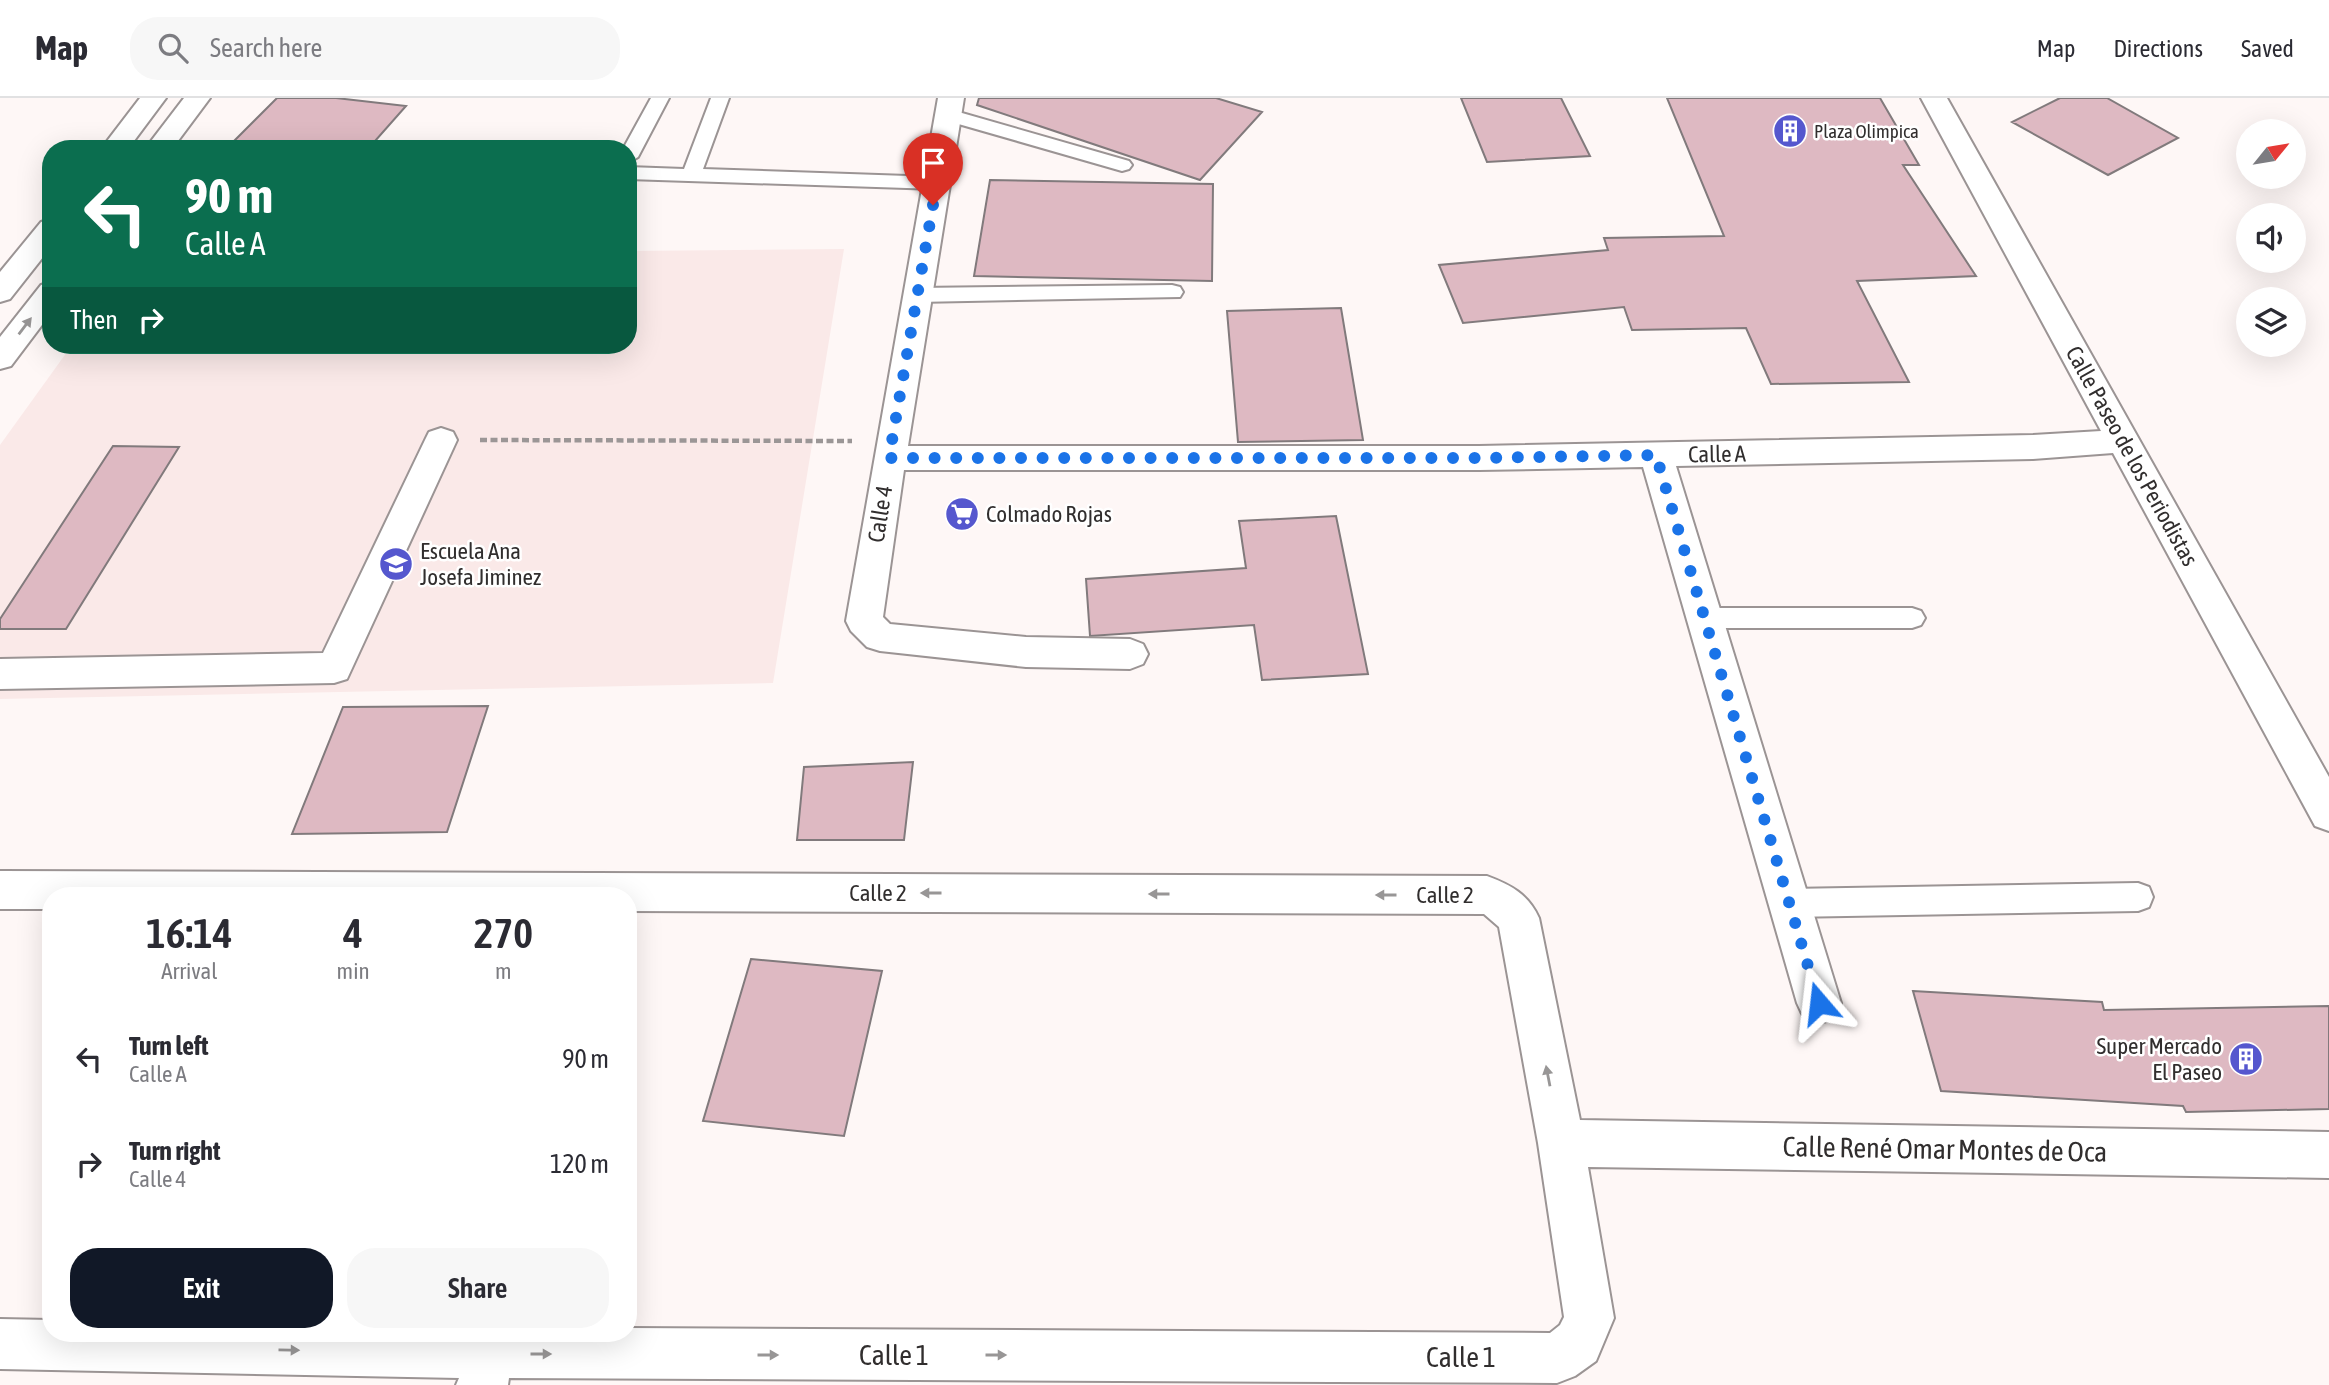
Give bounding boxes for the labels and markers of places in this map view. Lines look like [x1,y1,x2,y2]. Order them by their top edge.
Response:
building icon: Plaza Olimpica [1771,112,1809,150]
place label: Plaza Olimpica [1814,120,1919,142]
pin [903,133,963,205]
supermarket icon: Colmado Rojas [943,495,981,533]
place label: Colmado Rojas [986,501,1112,527]
place label: Escuela Ana Josefa Jiminez [420,538,541,590]
school or university icon: Escuela Ana Josefa Jiminez [377,545,415,583]
place label: Super Mercado El Paseo [2096,1033,2222,1085]
building icon: Super Mercado El Paseo [2227,1040,2265,1078]

